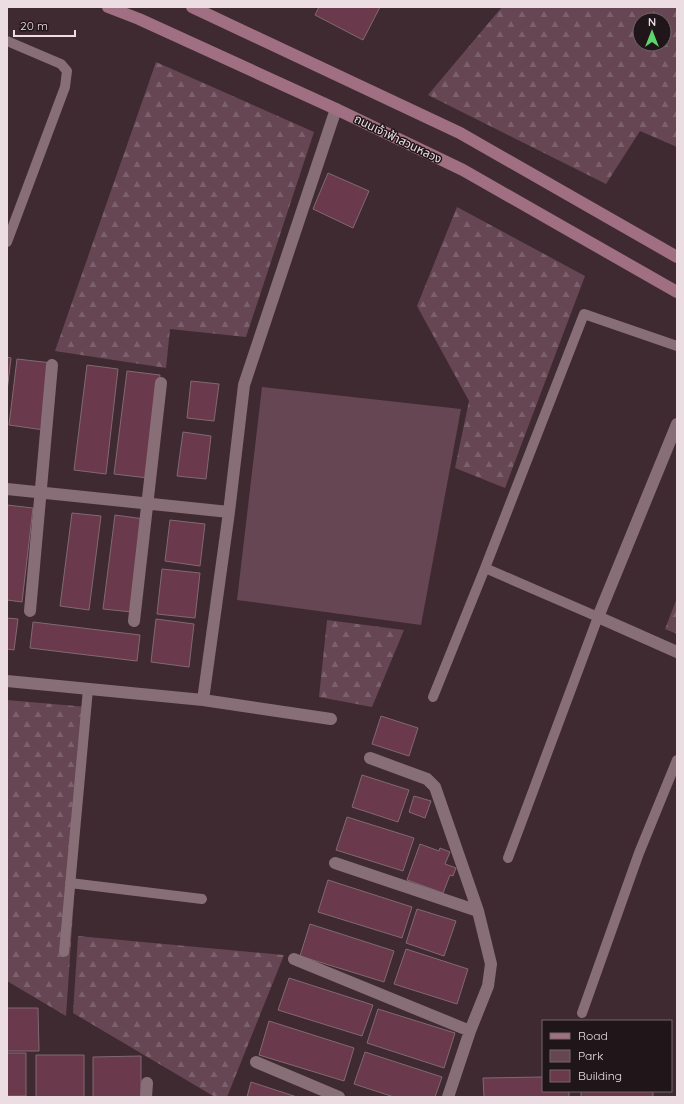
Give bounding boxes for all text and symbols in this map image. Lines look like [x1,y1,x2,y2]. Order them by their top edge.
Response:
scale bar [14,12,75,38]
north arrow [632,12,672,52]
text: N [648,15,656,29]
text: 20 m [20,18,48,33]
street label: ถนนเจ้าฟ้าสวนหลวง [352,111,445,166]
legend [542,1020,672,1092]
text: Road [578,1028,608,1043]
text: Park [578,1048,603,1063]
text: Building [578,1068,622,1083]

